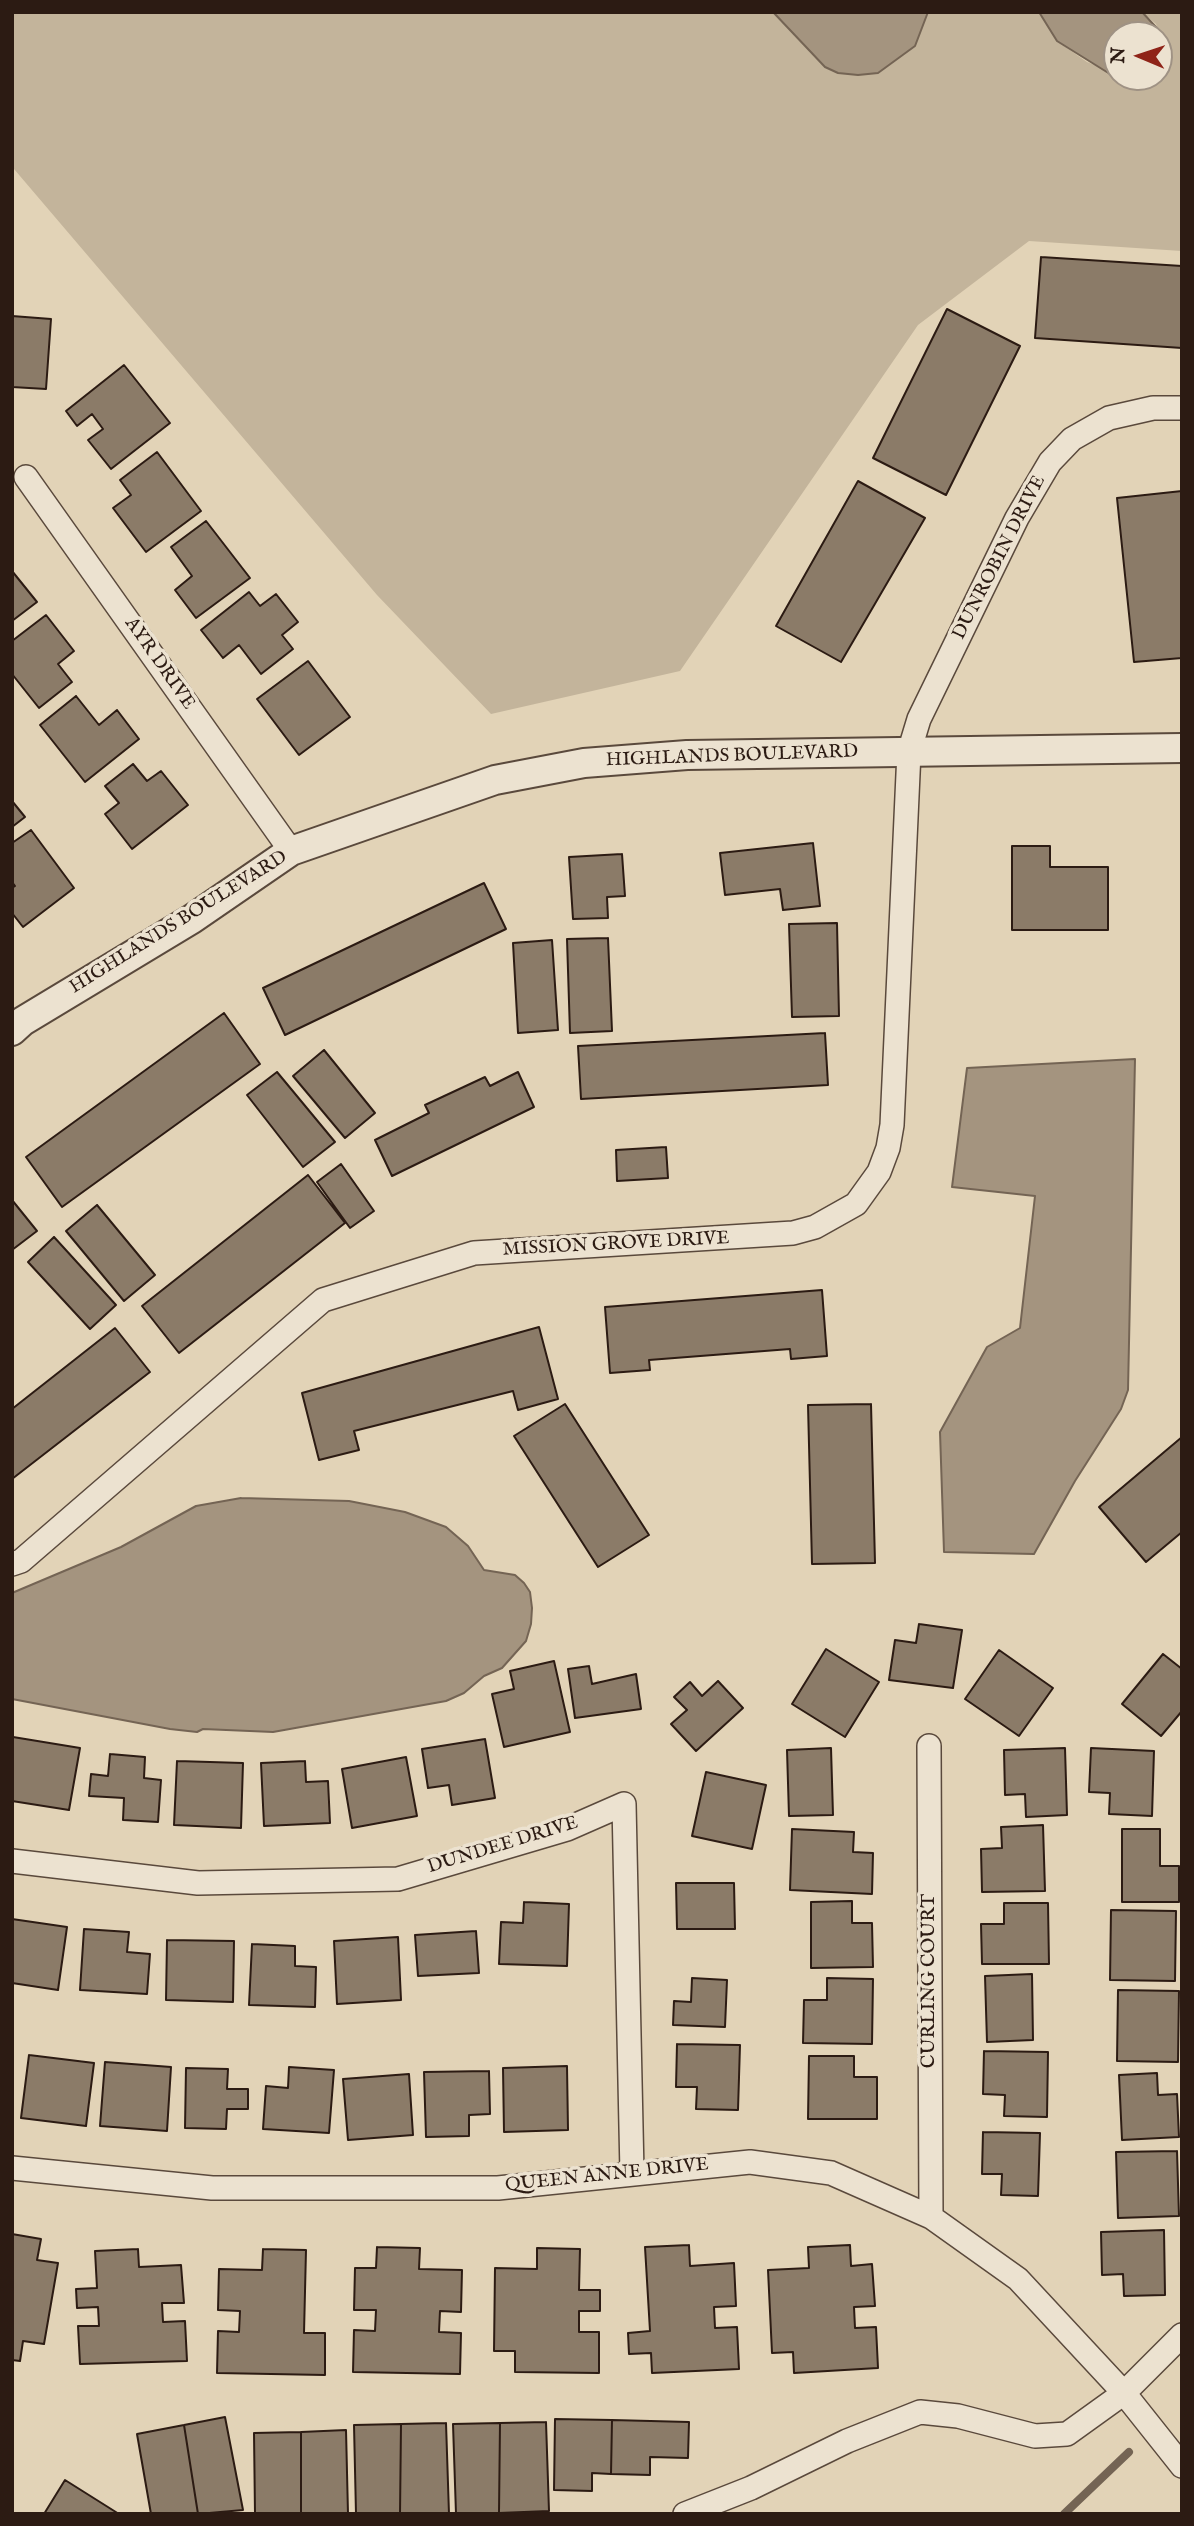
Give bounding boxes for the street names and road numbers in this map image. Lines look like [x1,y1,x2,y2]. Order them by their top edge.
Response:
street label: DUNROBIN DRIVE [949,472,1051,644]
street label: AYR DRIVE [119,613,199,715]
street label: HIGHLANDS BOULEVARD [606,741,858,773]
street label: HIGHLANDS BOULEVARD [66,847,292,999]
street label: MISSION GROVE DRIVE [502,1228,730,1262]
street label: DUNDEE DRIVE [425,1812,581,1880]
street label: CURLING COURT [919,1894,941,2068]
street label: QUEEN ANNE DRIVE [504,2154,710,2198]

